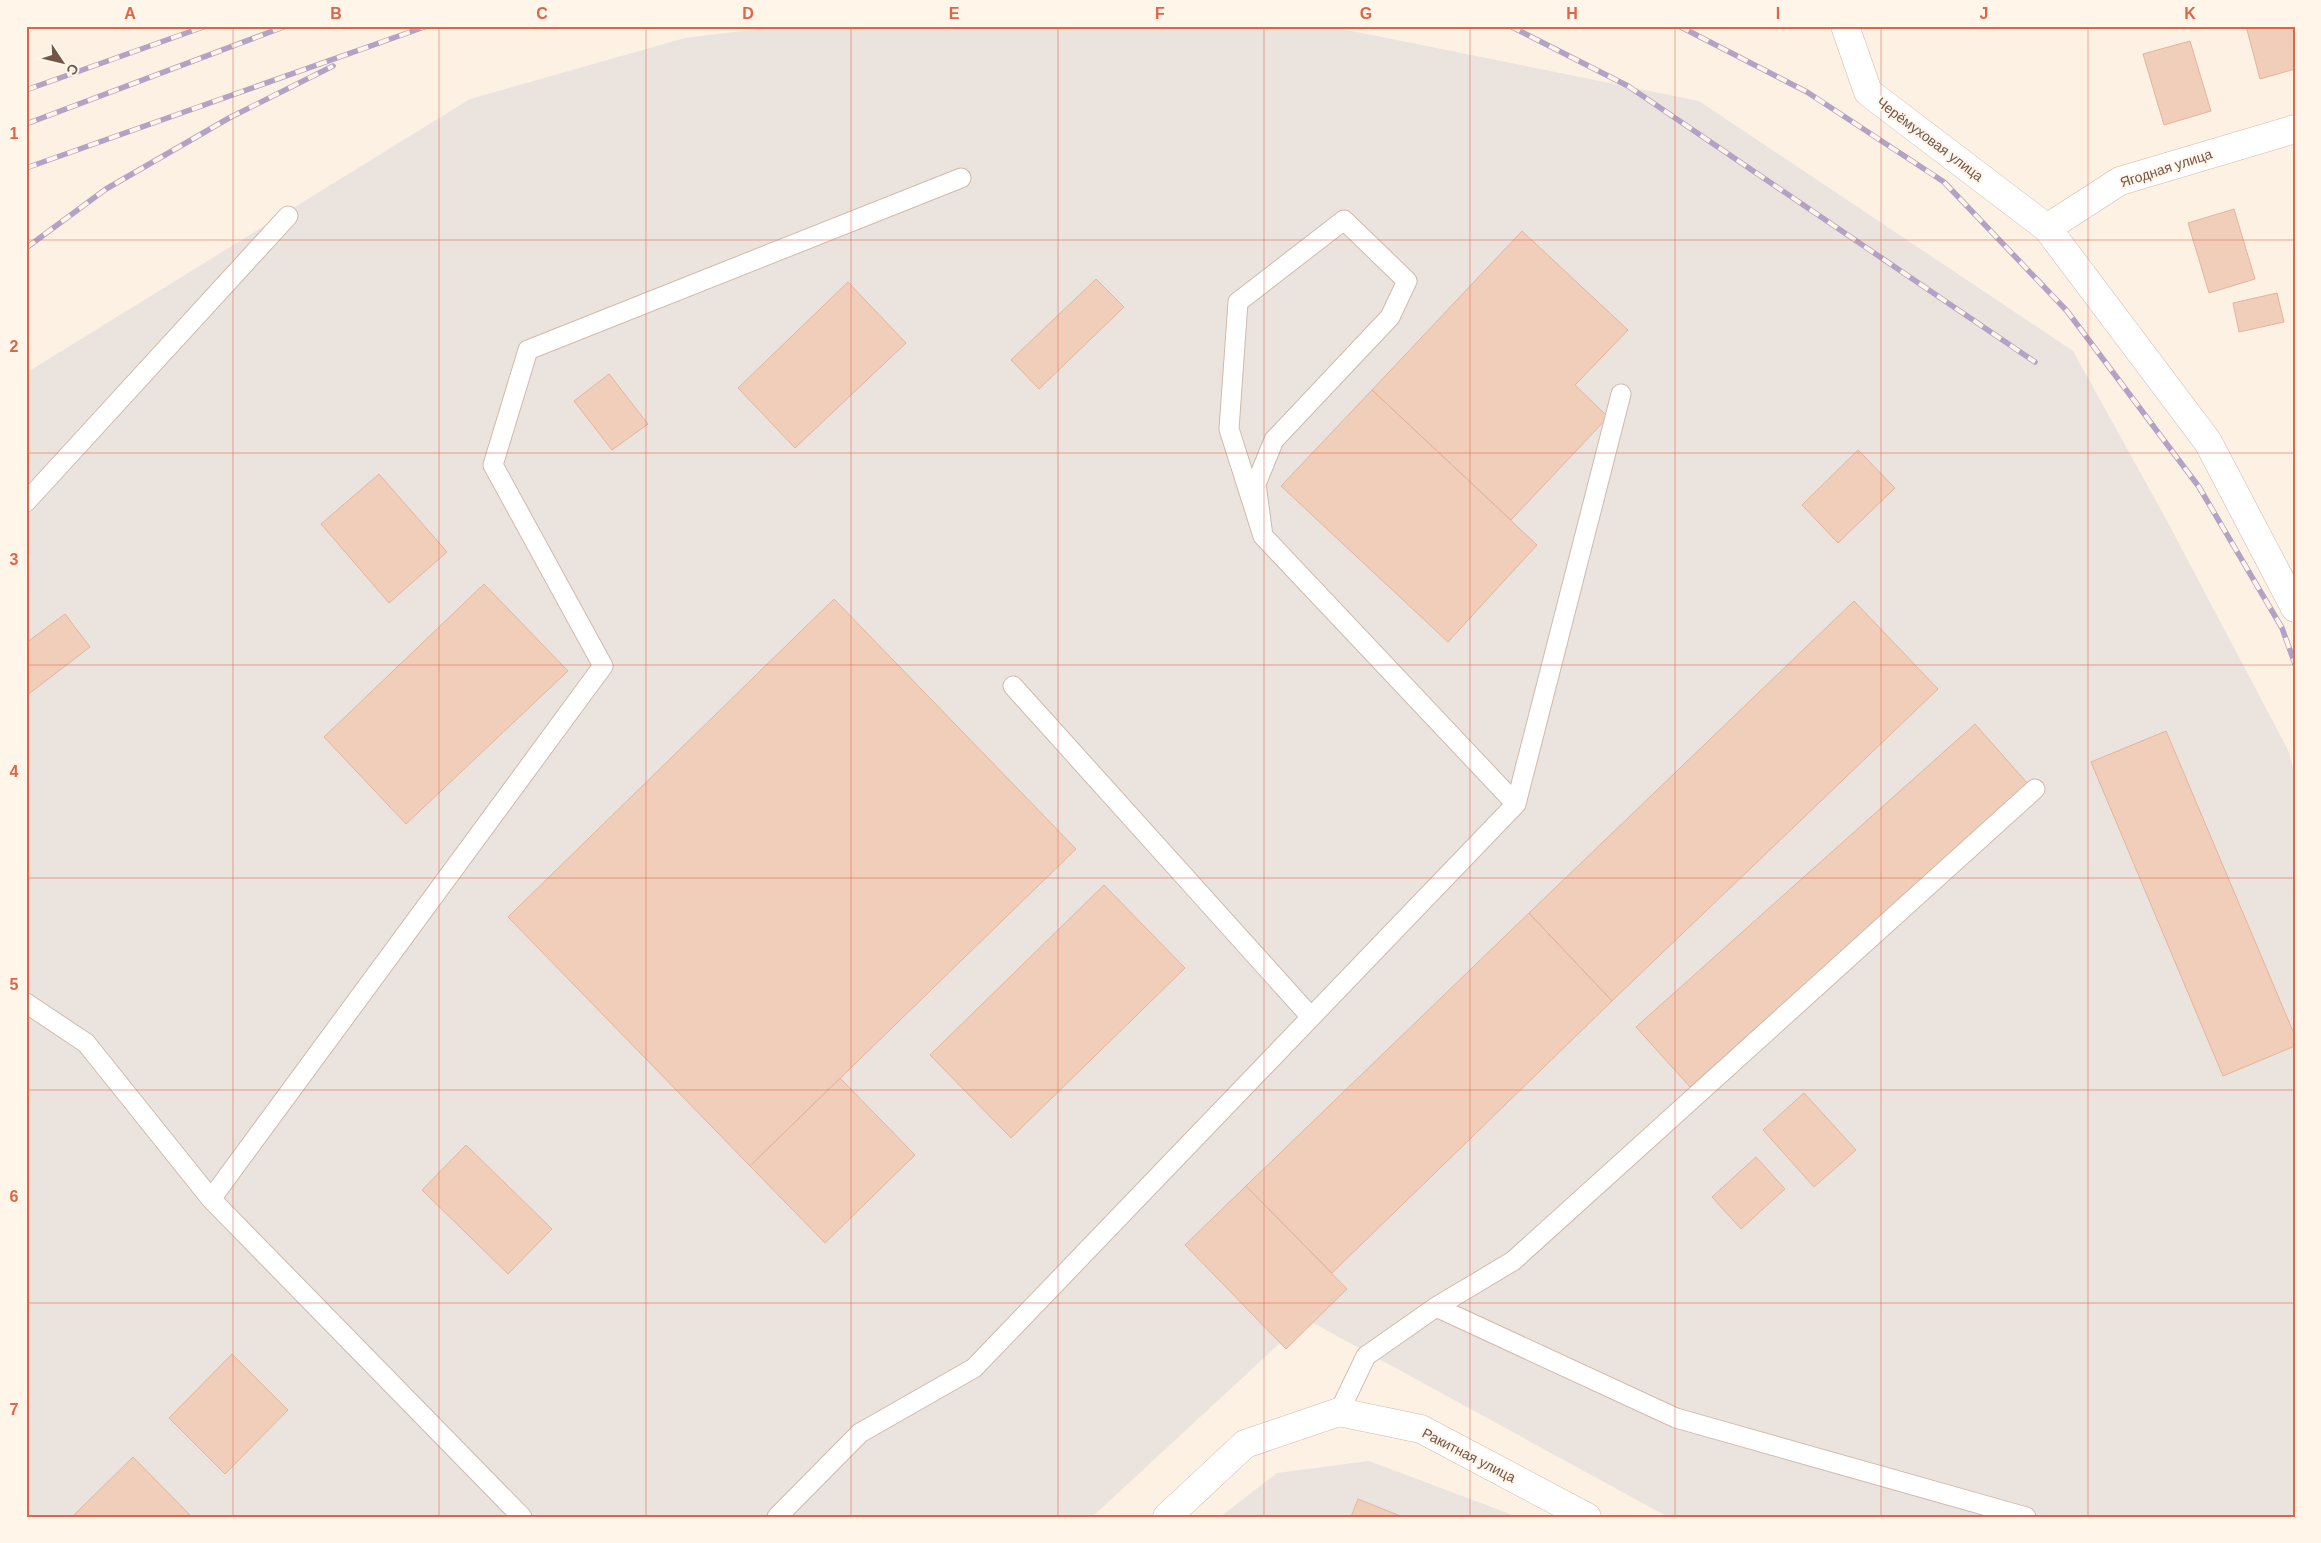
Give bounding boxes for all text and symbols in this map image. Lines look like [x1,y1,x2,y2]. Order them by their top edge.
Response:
text: A [124,5,136,22]
text: B [330,5,342,22]
text: C [536,5,548,22]
text: D [742,5,754,22]
text: E [949,5,960,22]
text: F [1155,5,1165,22]
text: G [1360,5,1372,22]
text: H [1566,5,1578,22]
text: I [1776,5,1780,22]
text: J [1980,5,1988,22]
text: K [2184,5,2196,22]
north arrow [38,38,88,88]
text: С [63,61,82,78]
street label: Черёмуховая улица [1874,94,1987,184]
text: 1 [10,125,19,142]
street label: Ягодная улица [2118,145,2214,190]
text: 2 [10,338,19,355]
text: 3 [10,551,19,568]
text: 4 [10,763,19,780]
text: 5 [10,976,19,993]
text: 6 [10,1188,19,1205]
text: 7 [10,1401,19,1418]
street label: Ракитная улица [1420,1425,1518,1485]

